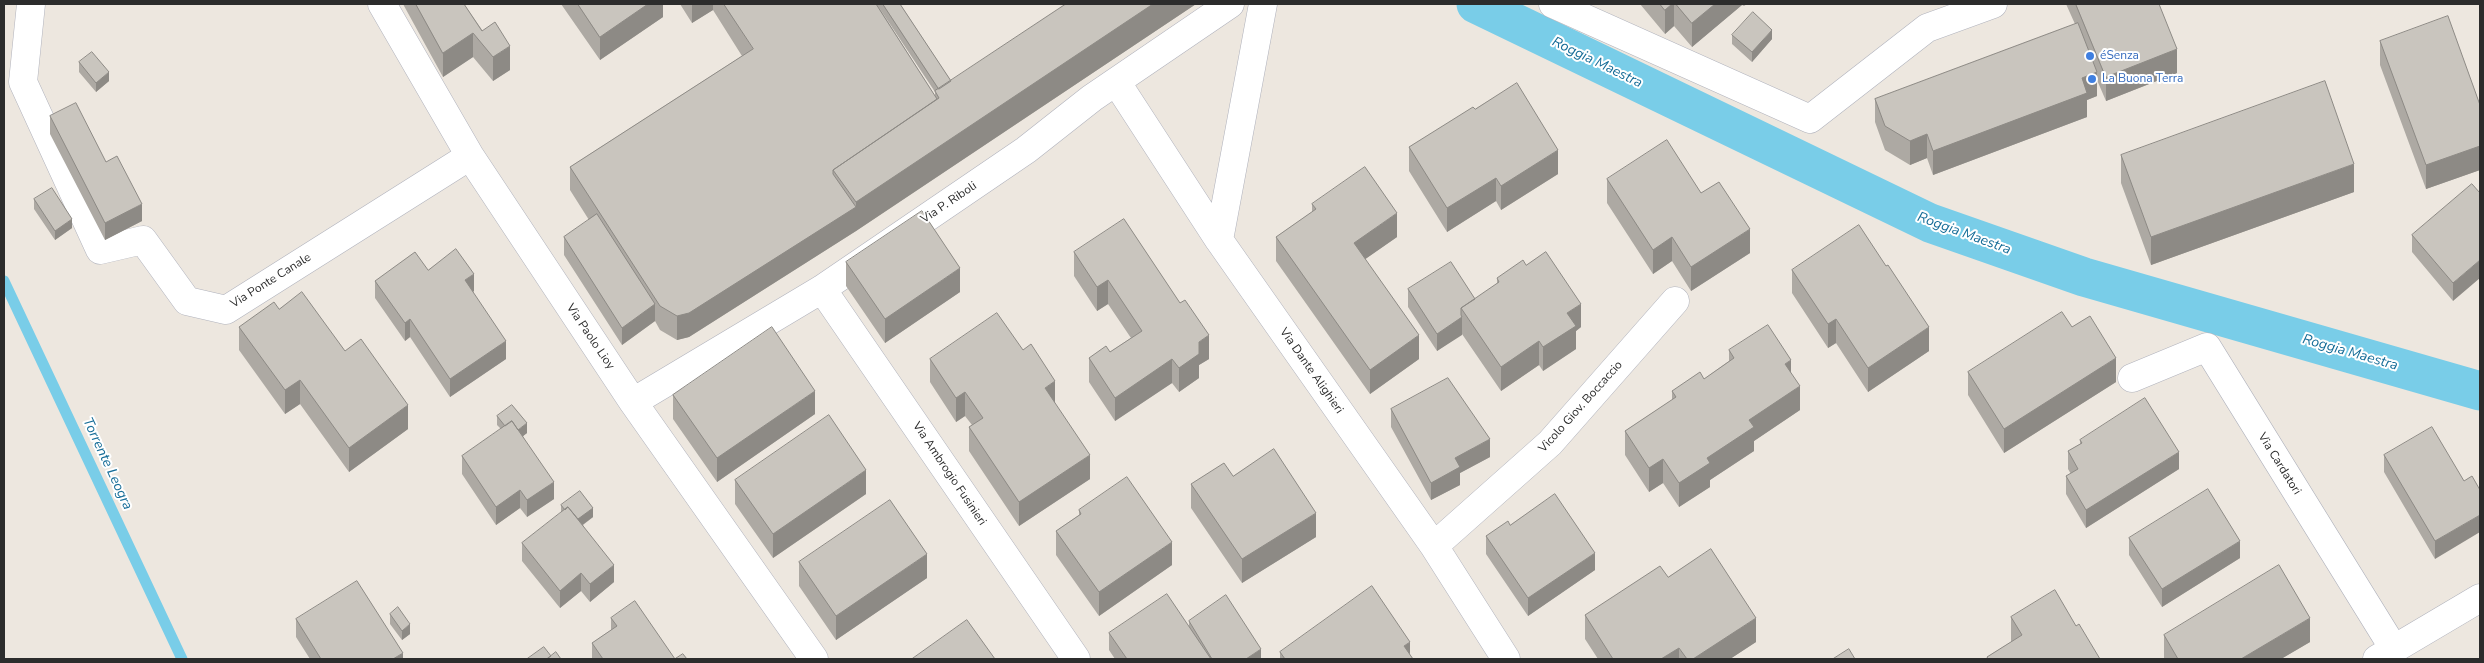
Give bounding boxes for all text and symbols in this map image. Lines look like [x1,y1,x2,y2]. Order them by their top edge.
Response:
water label: Roggia Maestra [1549,34,1645,92]
place label: éSenza [2100,49,2139,63]
marker: éSenza [2084,50,2096,62]
place label: La Buona Terra [2102,72,2183,86]
marker: La Buona Terra [2086,73,2098,85]
street label: Via P. Riboli [918,179,980,227]
water label: Roggia Maestra [1915,209,2013,259]
street label: Via Ponte Canale [228,250,314,312]
street label: Via Paolo Lioy [563,301,617,373]
street label: Via Dante Alighieri [1276,325,1346,417]
water label: Roggia Maestra [2300,331,2400,375]
street label: Vicolo Giov. Boccaccio [1536,358,1626,456]
water label: Torrente Leogra [78,415,136,513]
street label: Via Ambrogio Fusinieri [909,419,989,529]
street label: Via Cardatori [2254,430,2304,498]

